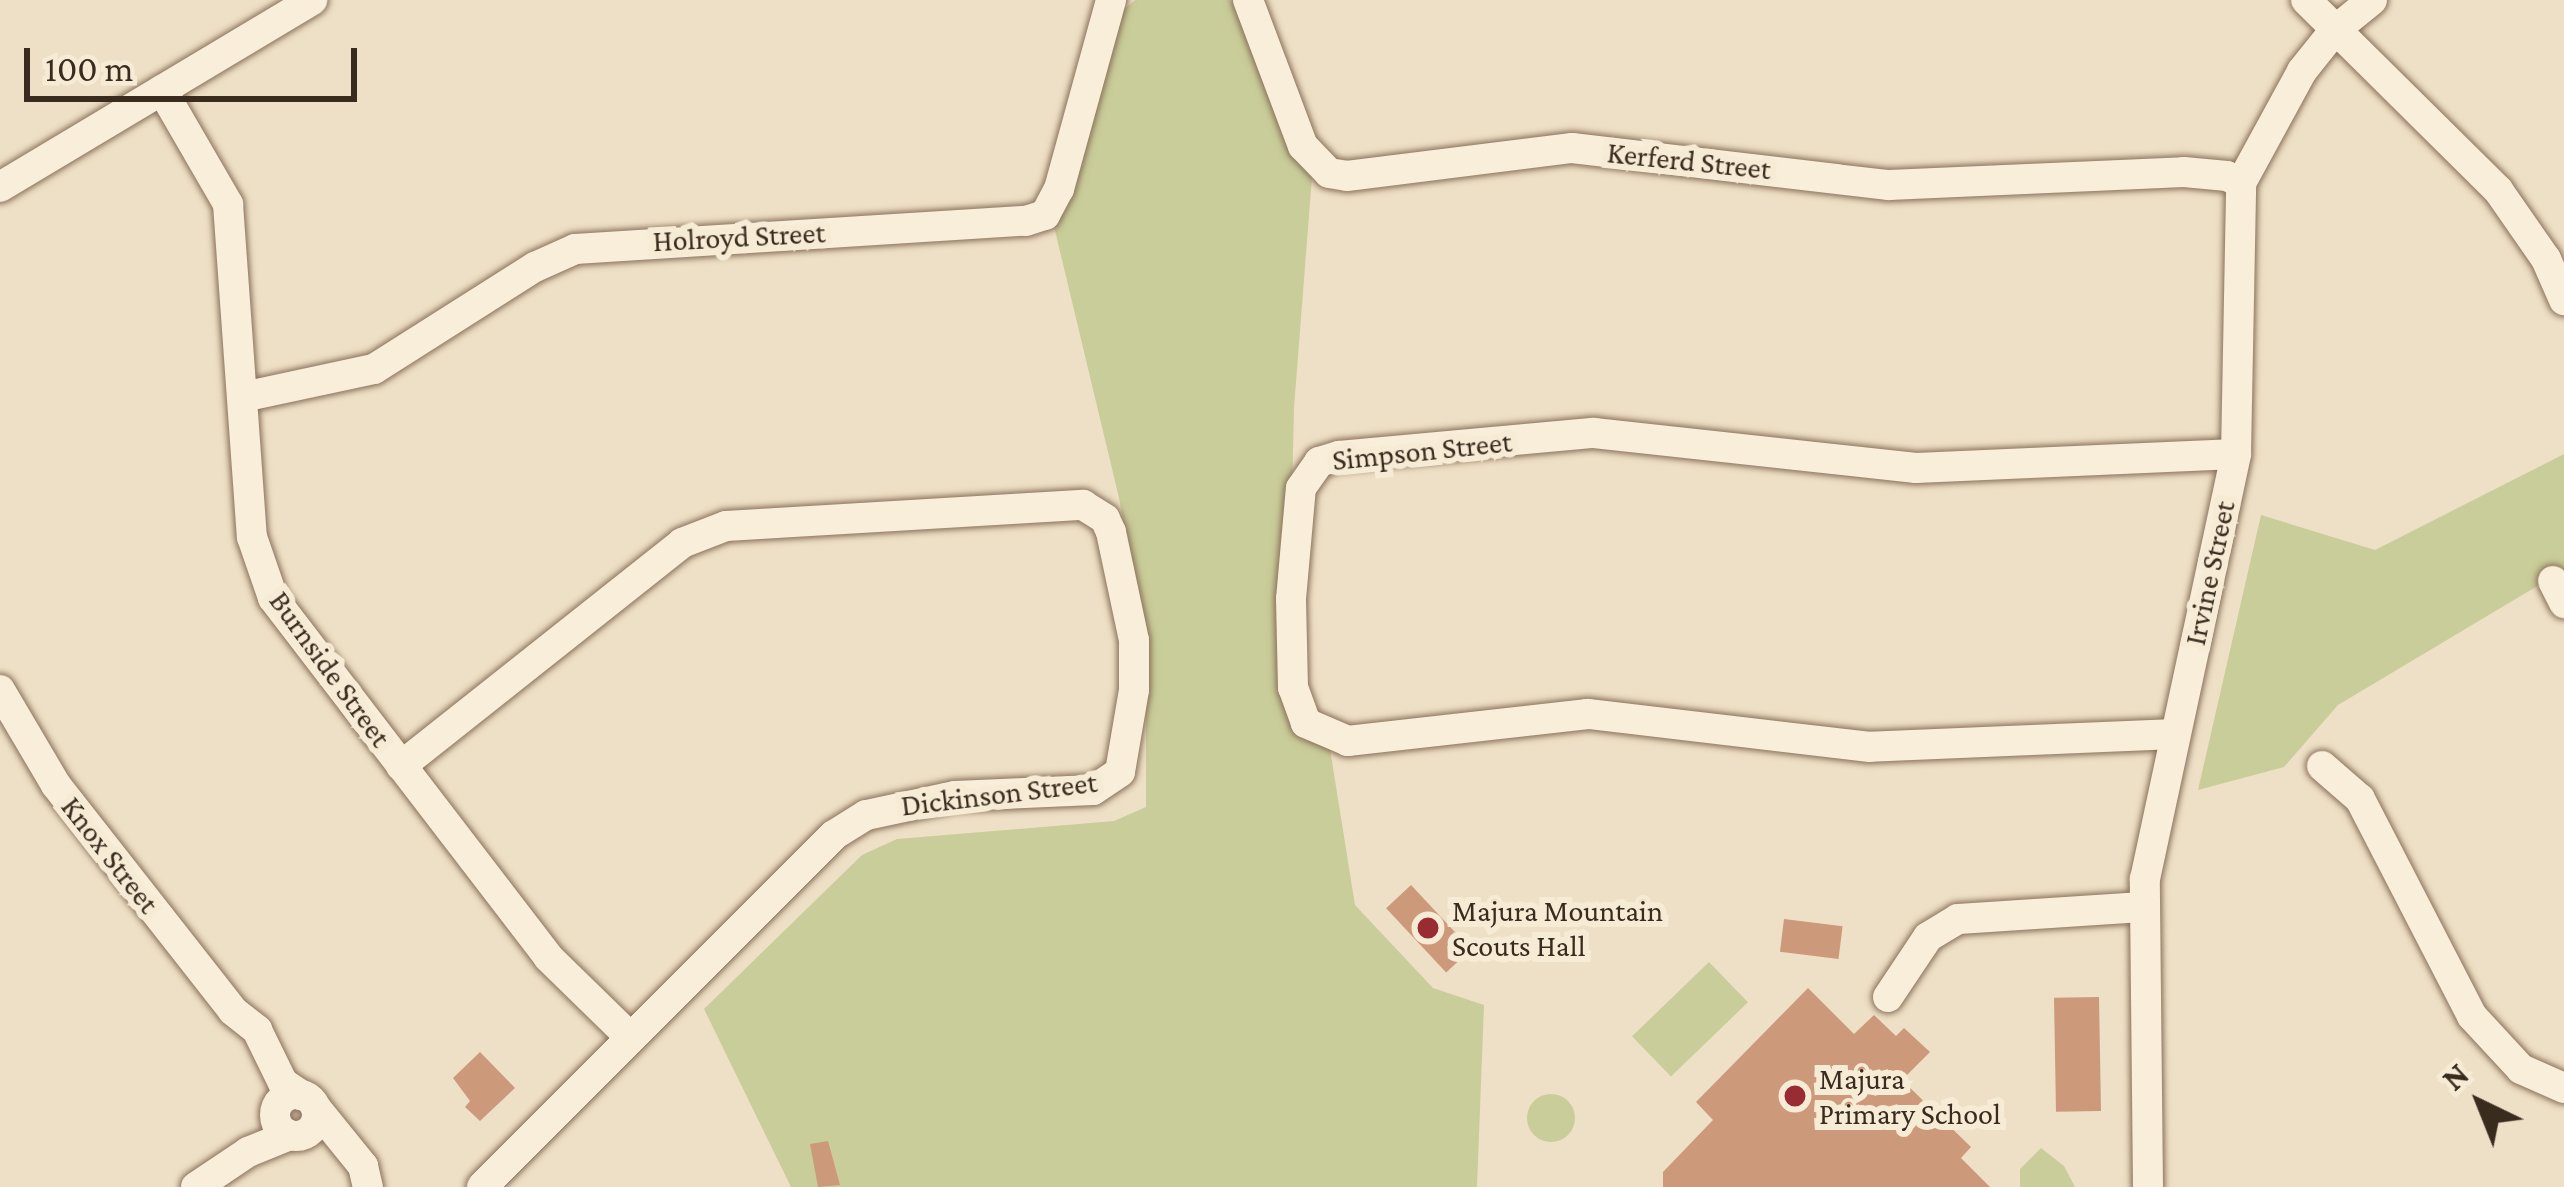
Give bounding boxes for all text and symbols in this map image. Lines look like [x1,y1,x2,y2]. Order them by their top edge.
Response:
scale bar [30,24,363,98]
text: 100 m [45,49,133,89]
street label: Kerferd Street [1605,135,1773,187]
street label: Holroyd Street [652,215,826,259]
street label: Simpson Street [1330,424,1514,478]
street label: Irvine Street [2177,497,2243,649]
street label: Burnside Street [261,584,399,754]
street label: Dickinson Street [899,764,1099,824]
street label: Knox Street [53,790,167,920]
place label: Majura Mountain Scouts Hall [1452,893,1663,964]
marker: Majura Mountain Scouts Hall [1415,915,1441,941]
north arrow [2420,1043,2540,1163]
text: N [2434,1055,2476,1098]
place label: Majura Primary School [1819,1061,2001,1132]
marker: Majura Primary School [1782,1083,1808,1109]

